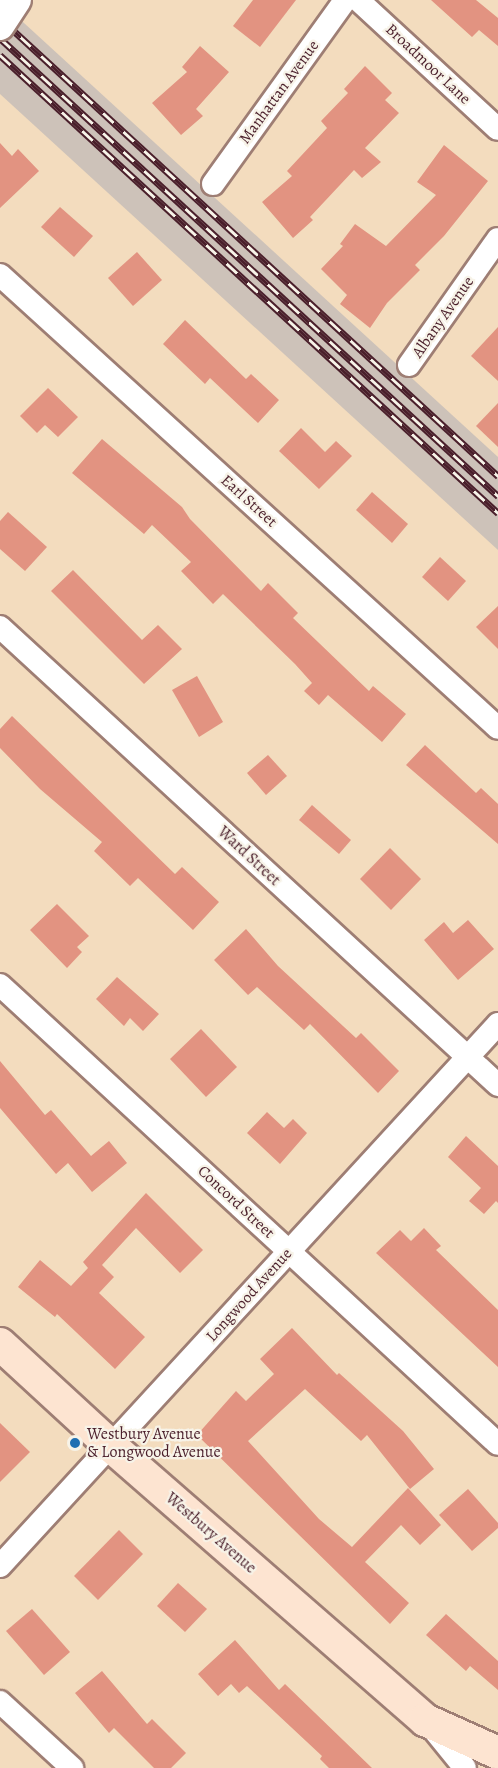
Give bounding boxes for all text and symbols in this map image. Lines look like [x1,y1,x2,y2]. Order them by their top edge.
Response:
street label: Broadmoor Lane [381,20,475,108]
street label: Manhattan Avenue [235,37,323,147]
street label: Albany Avenue [408,273,478,361]
street label: Earl Street [217,471,281,531]
street label: Ward Street [214,822,284,890]
street label: Concord Street [194,1162,278,1242]
street label: Longwood Avenue [202,1244,296,1346]
place label: Westbury Avenue & Longwood Avenue [87,1424,221,1462]
marker: Westbury Avenue & Longwood Avenue [68,1436,82,1450]
street label: Westbury Avenue [162,1488,260,1578]

